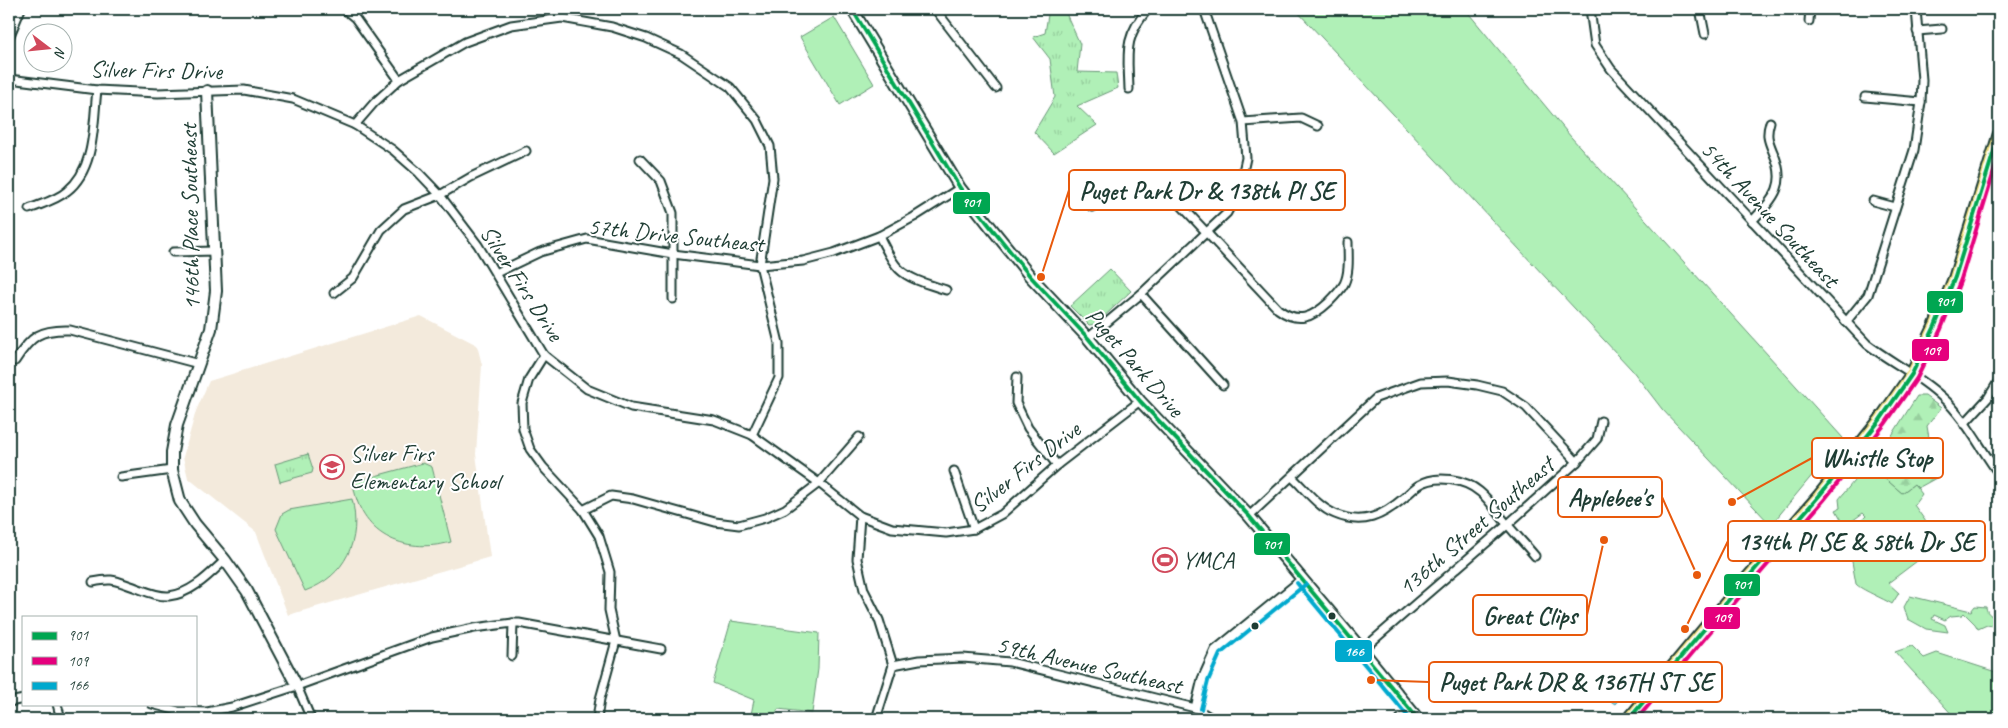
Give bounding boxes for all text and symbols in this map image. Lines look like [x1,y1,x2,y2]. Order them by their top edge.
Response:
north arrow [22,22,72,72]
text: N [50,45,69,60]
street label: Silver Firs Drive [90,54,224,86]
street label: 146th Place Southeast [173,121,207,310]
street label: 54th Avenue Southeast [1694,135,1847,295]
callout: Puget Park Dr & 138th Pl SE [1069,170,1345,210]
text: Puget Park Dr & 138th Pl SE [1080,175,1338,207]
line badge: 901 [952,191,991,215]
text: 901 [962,194,982,211]
street label: 57th Drive Southeast [587,211,767,259]
street label: Silver Firs Drive [474,220,572,348]
line badge: 901 [1926,290,1964,314]
text: 901 [1936,293,1956,310]
street label: Puget Park Drive [1079,301,1192,425]
line badge: 109 [1911,338,1950,362]
text: 109 [1922,342,1942,359]
street label: Silver Firs Drive [964,413,1088,519]
place label: Silver Firs Elementary School [350,438,504,496]
callout: Whistle Stop [1812,438,1943,478]
text: Whistle Stop [1822,442,1935,474]
street label: 136th Street Southeast [1392,448,1562,602]
school or university icon: Silver Firs Elementary School [319,454,345,480]
callout: Applebee's [1558,477,1662,517]
text: Applebee's [1568,482,1654,514]
callout: 134th Pl SE & 58th Dr SE [1728,521,1985,561]
text: 134th Pl SE & 58th Dr SE [1737,526,1978,558]
line badge: 901 [1253,532,1291,556]
text: 901 [1263,536,1283,553]
place label: YMCA [1182,545,1235,575]
sports icon: YMCA [1152,547,1178,573]
line badge: 901 [1723,573,1761,597]
text: 901 [1733,576,1753,593]
callout: Great Clips [1473,595,1587,635]
text: Great Clips [1483,600,1579,632]
line badge: 109 [1703,606,1741,630]
text: 109 [1713,609,1733,626]
unlabelled marker [1327,611,1337,621]
legend [22,616,198,706]
unlabelled marker [1250,621,1260,631]
text: 901 [68,626,90,645]
street label: 59th Avenue Southeast [993,629,1187,701]
line badge: 166 [1334,639,1373,663]
text: 166 [1344,643,1365,660]
text: 109 [68,652,90,671]
callout: Puget Park DR & 136TH ST SE [1429,662,1722,702]
text: Puget Park DR & 136TH ST SE [1439,666,1716,698]
text: 166 [68,676,90,695]

